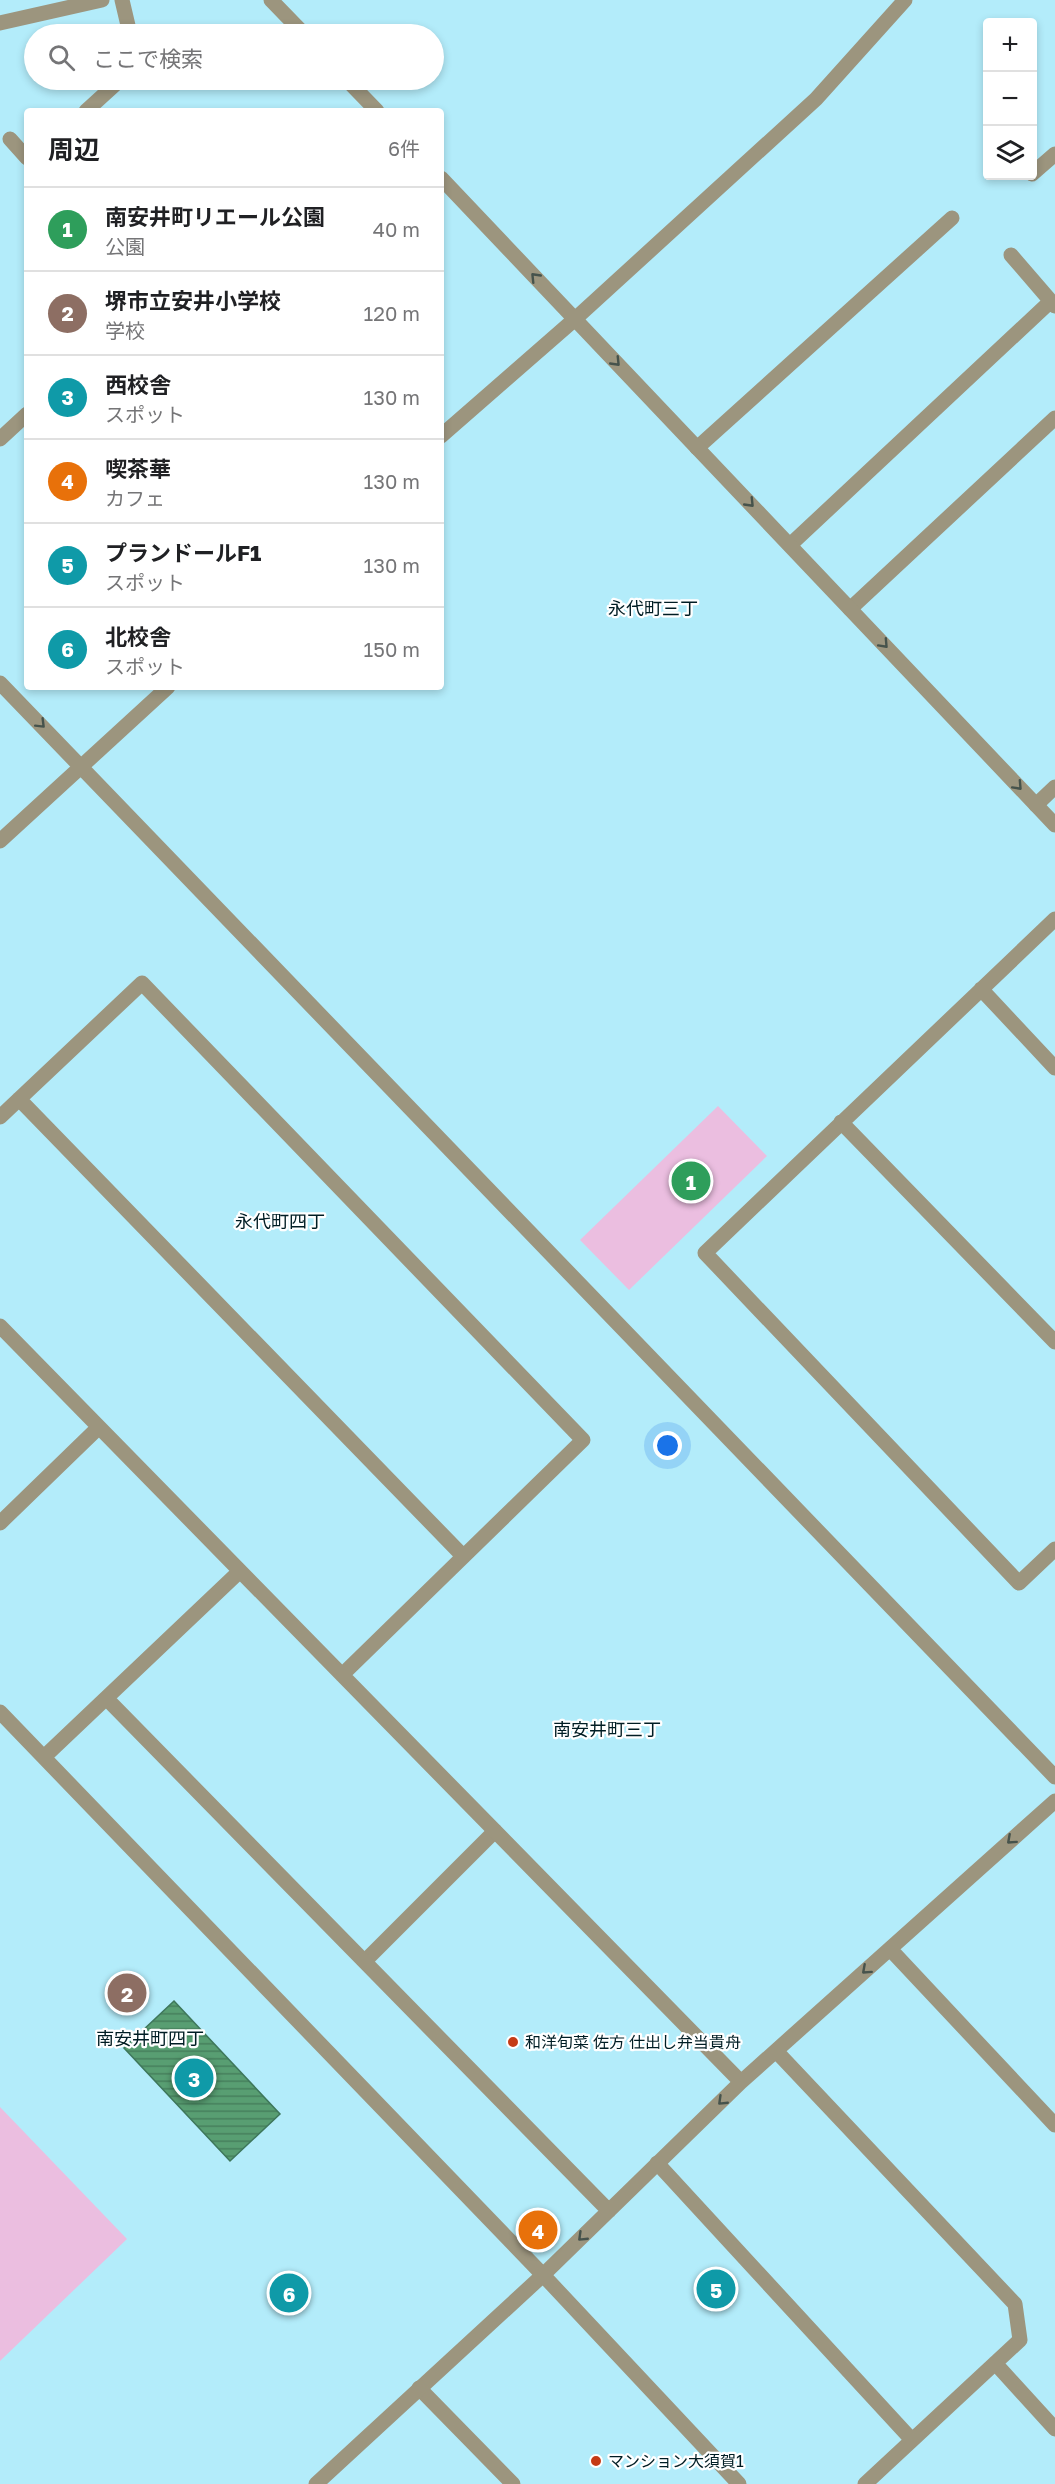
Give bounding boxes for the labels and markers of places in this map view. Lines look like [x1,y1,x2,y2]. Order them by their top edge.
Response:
pin: 1 [672,1158,710,1204]
pin: 2 [108,1970,146,2016]
place label: 和洋旬菜 佐方 仕出し弁当貴舟 [525,2032,741,2052]
marker: 和洋旬菜 佐方 仕出し弁当貴舟 [506,2035,520,2049]
pin: 3 [174,2056,214,2100]
pin: 4 [518,2208,558,2252]
pin: 5 [696,2266,736,2312]
pin: 6 [270,2270,308,2316]
place label: マンション大須賀1 [608,2451,744,2471]
marker: マンション大須賀1 [589,2454,603,2468]

